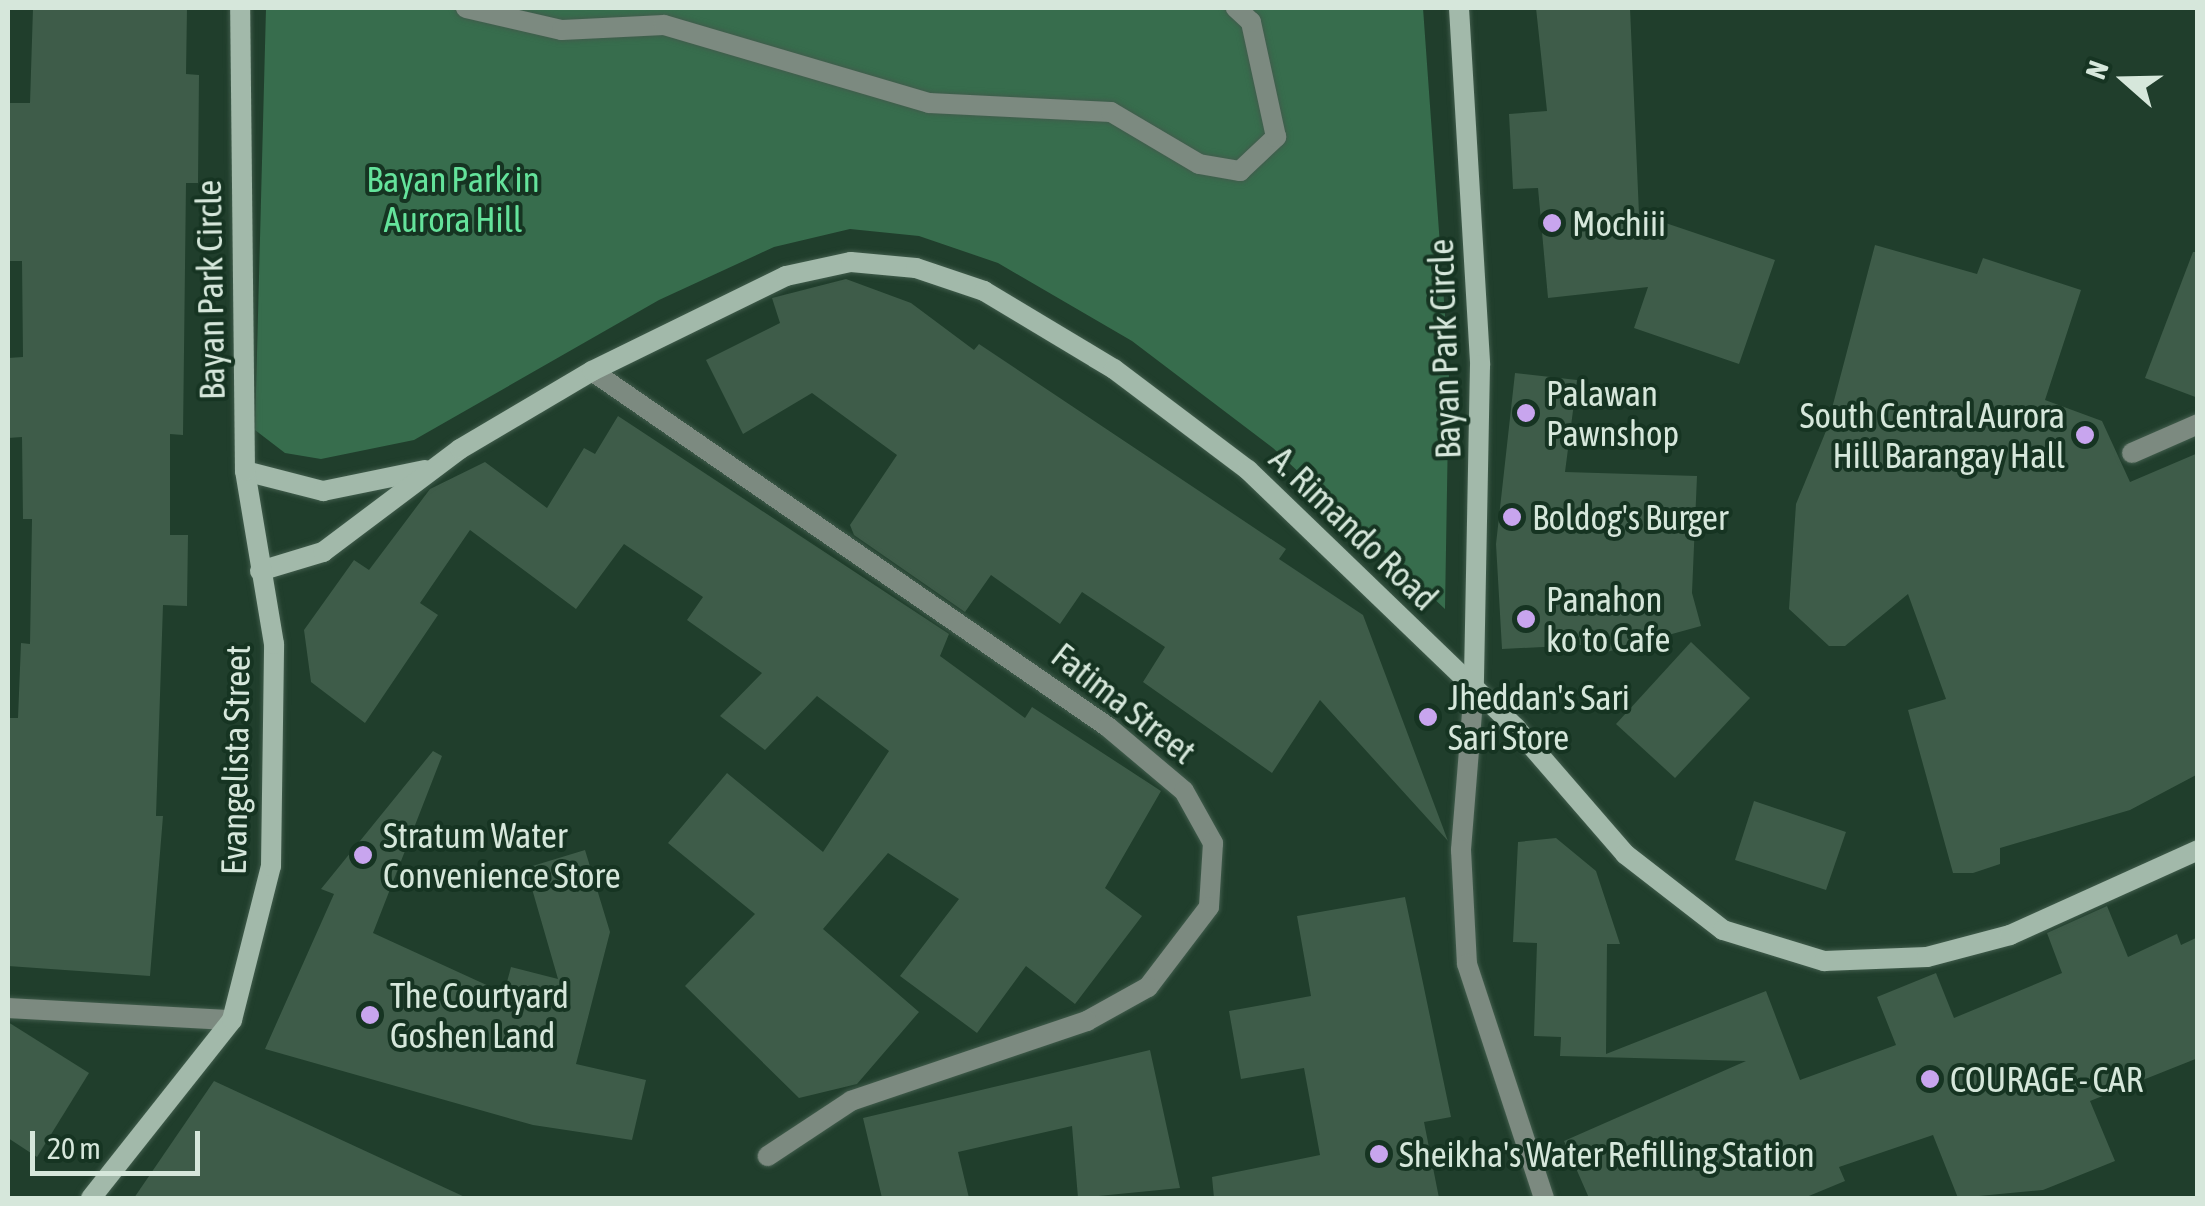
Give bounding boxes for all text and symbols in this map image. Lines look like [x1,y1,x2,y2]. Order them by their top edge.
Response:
north arrow [2075,30,2175,130]
text: N [2079,56,2115,83]
park label: Bayan Park in Aurora Hill [366,158,540,240]
street label: Bayan Park Circle [187,180,233,400]
place label: Mochiii [1572,202,1666,244]
marker: Mochiii [1541,212,1563,234]
street label: Bayan Park Circle [1419,238,1469,460]
place label: Palawan Pawnshop [1546,372,1679,454]
place label: South Central Aurora Hill Barangay Hall [1800,394,2065,476]
marker: Palawan Pawnshop [1515,402,1537,424]
marker: South Central Aurora Hill Barangay Hall [2074,424,2096,446]
street label: A. Rimando Road [1261,438,1447,618]
place label: Boldog's Burger [1532,496,1728,538]
marker: Boldog's Burger [1501,506,1523,528]
place label: Panahon ko to Cafe [1546,578,1670,660]
marker: Panahon ko to Cafe [1515,608,1537,630]
street label: Fatima Street [1044,634,1204,772]
street label: Evangelista Street [212,645,258,875]
place label: Jheddan's Sari Sari Store [1448,676,1630,758]
marker: Jheddan's Sari Sari Store [1417,706,1439,728]
place label: Stratum Water Convenience Store [383,814,621,896]
marker: Stratum Water Convenience Store [352,844,374,866]
place label: The Courtyard Goshen Land [390,974,569,1056]
marker: The Courtyard Goshen Land [359,1004,381,1026]
place label: COURAGE - CAR [1950,1058,2143,1100]
marker: COURAGE - CAR [1919,1068,1941,1090]
scale bar [35,1111,205,1173]
text: 20 m [47,1131,101,1165]
place label: Sheikha's Water Refilling Station [1399,1133,1815,1175]
marker: Sheikha's Water Refilling Station [1368,1143,1390,1165]

